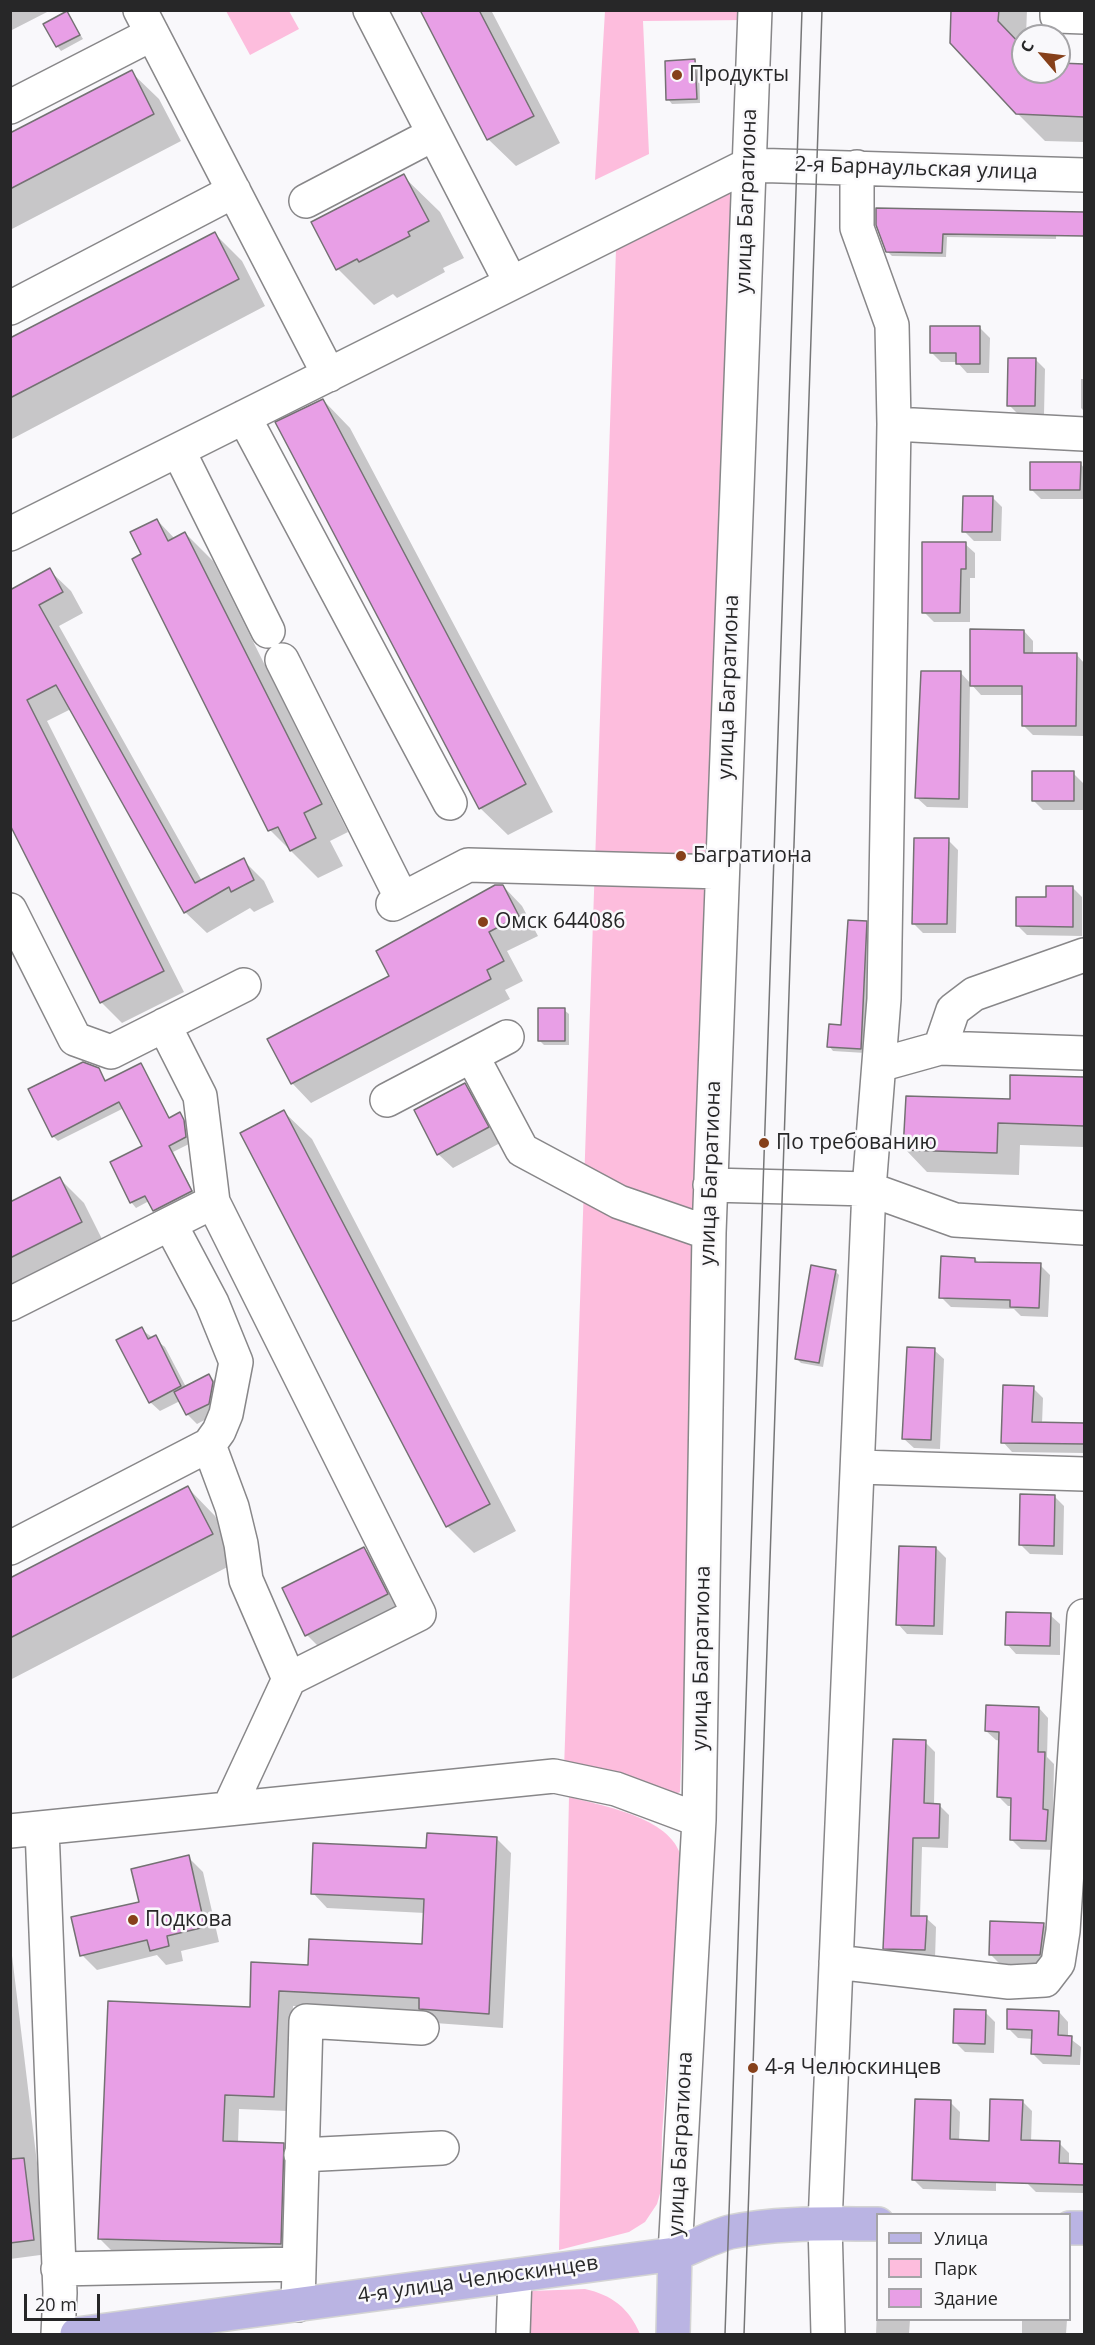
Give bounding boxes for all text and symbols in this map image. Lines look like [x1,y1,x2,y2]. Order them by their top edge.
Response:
north arrow [1011,24,1071,84]
text: С [1015,37,1039,56]
place label: Продукты [689,62,789,88]
marker: Продукты [670,68,684,82]
street label: улица Багратиона [731,108,763,294]
street label: 2-я Барнаульская улица [794,152,1038,186]
street label: улица Багратиона [713,594,745,780]
place label: Багратиона [693,843,812,869]
marker: Багратиона [674,849,688,863]
place label: Омск 644086 [495,909,625,935]
marker: Омск 644086 [476,915,490,929]
street label: улица Багратиона [695,1080,727,1266]
place label: По требованию [776,1130,937,1156]
marker: По требованию [757,1136,771,1150]
street label: улица Багратиона [688,1565,716,1751]
place label: Подкова [145,1907,232,1933]
marker: Подкова [126,1913,140,1927]
street label: улица Багратиона [664,2051,698,2237]
place label: 4-я Челюскинцев [765,2055,941,2081]
marker: 4-я Челюскинцев [746,2061,760,2075]
legend [876,2213,1071,2321]
text: Улица [934,2226,988,2250]
street label: 4-я улица Челюскинцев [356,2251,600,2309]
text: Парк [934,2256,977,2280]
scale bar [27,2282,104,2320]
text: Здание [934,2286,998,2310]
text: 20 m [35,2292,77,2316]

